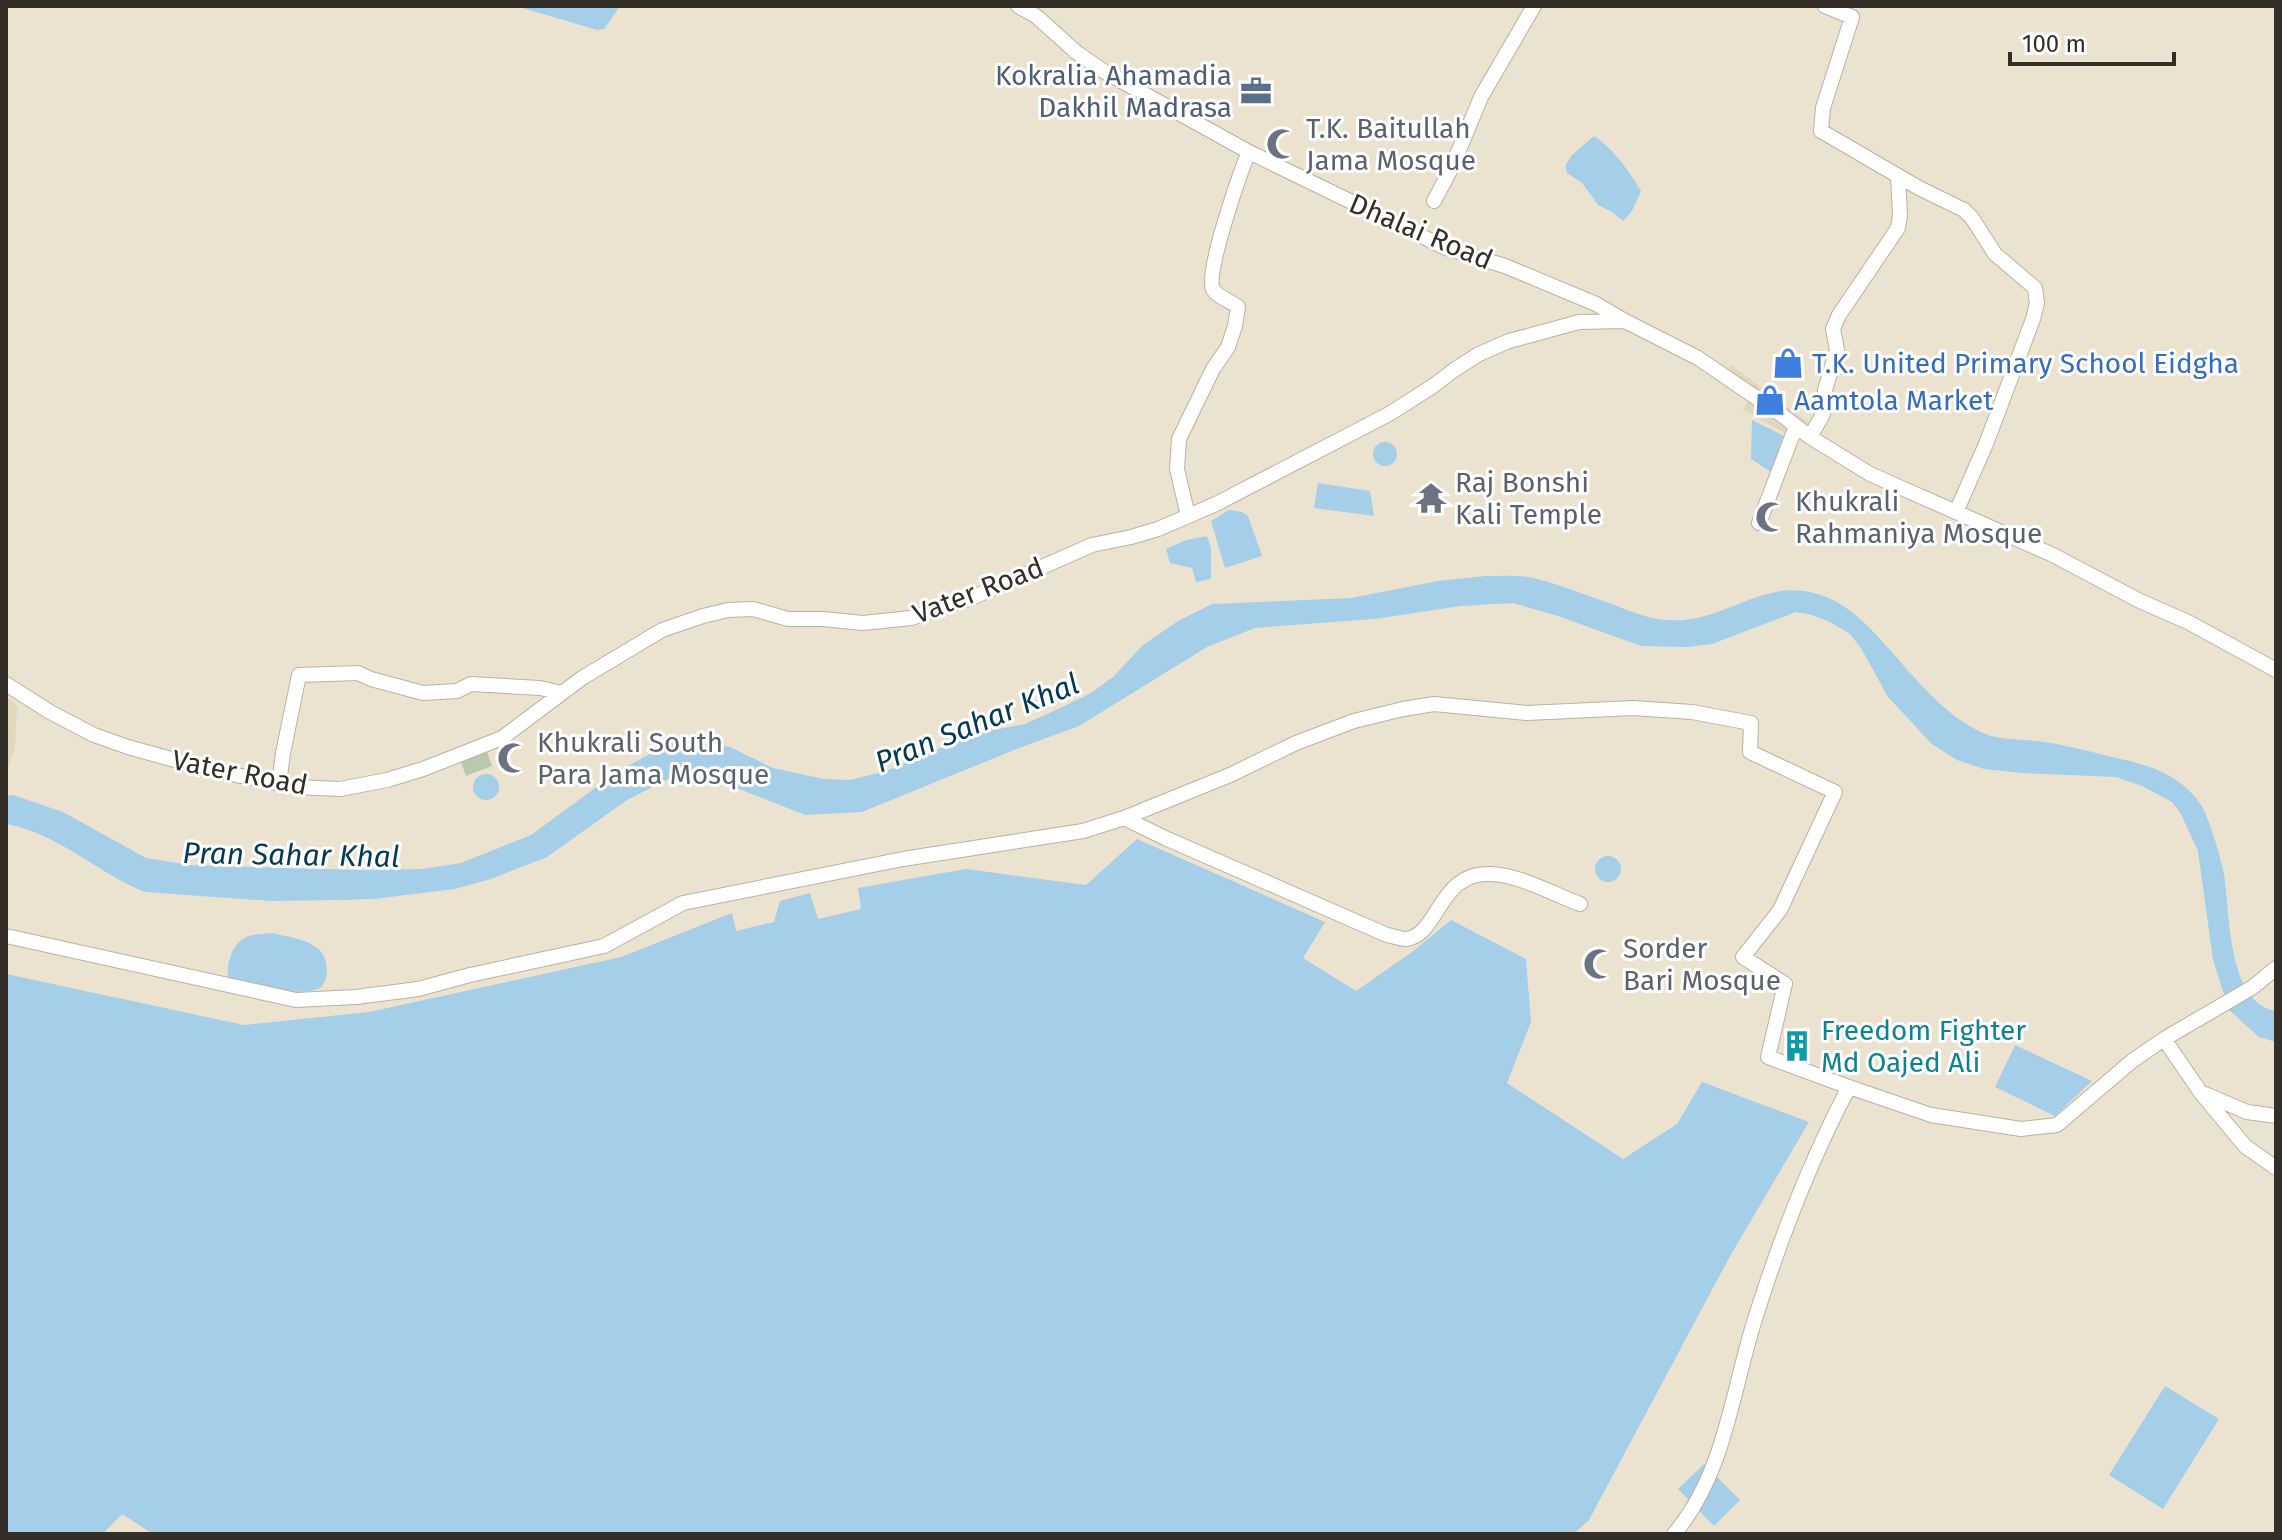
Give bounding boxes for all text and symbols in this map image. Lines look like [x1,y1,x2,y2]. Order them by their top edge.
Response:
scale bar [2010,16,2174,66]
text: 100 m [2022,30,2086,58]
place label: Kokralia Ahamadia Dakhil Madrasa [995,59,1232,124]
office icon: Kokralia Ahamadia Dakhil Madrasa [1239,74,1273,108]
place label: T.K. Baitullah Jama Mosque [1306,112,1476,177]
mosque icon: T.K. Baitullah Jama Mosque [1265,127,1299,161]
street label: Dhalai Road [1344,186,1497,276]
shop icon: T.K. United Primary School Eidgha [1771,346,1805,380]
place label: T.K. United Primary School Eidgha [1812,347,2239,380]
shop icon: Aamtola Market [1753,383,1787,417]
place label: Aamtola Market [1794,384,1994,417]
place label: Raj Bonshi Kali Temple [1455,466,1602,531]
temple icon: Raj Bonshi Kali Temple [1414,481,1448,515]
place label: Khukrali Rahmaniya Mosque [1795,485,2042,550]
mosque icon: Khukrali Rahmaniya Mosque [1754,500,1788,534]
street label: Vater Road [908,550,1048,630]
water label: Pran Sahar Khal [870,666,1084,780]
place label: Khukrali South Para Jama Mosque [537,726,769,791]
mosque icon: Khukrali South Para Jama Mosque [496,741,530,775]
street label: Vater Road [169,743,311,802]
water label: Pran Sahar Khal [182,835,400,875]
place label: Sorder Bari Mosque [1623,932,1781,997]
mosque icon: Sorder Bari Mosque [1582,947,1616,981]
place label: Freedom Fighter Md Oajed Ali [1821,1014,2026,1079]
building icon: Freedom Fighter Md Oajed Ali [1780,1029,1814,1063]

